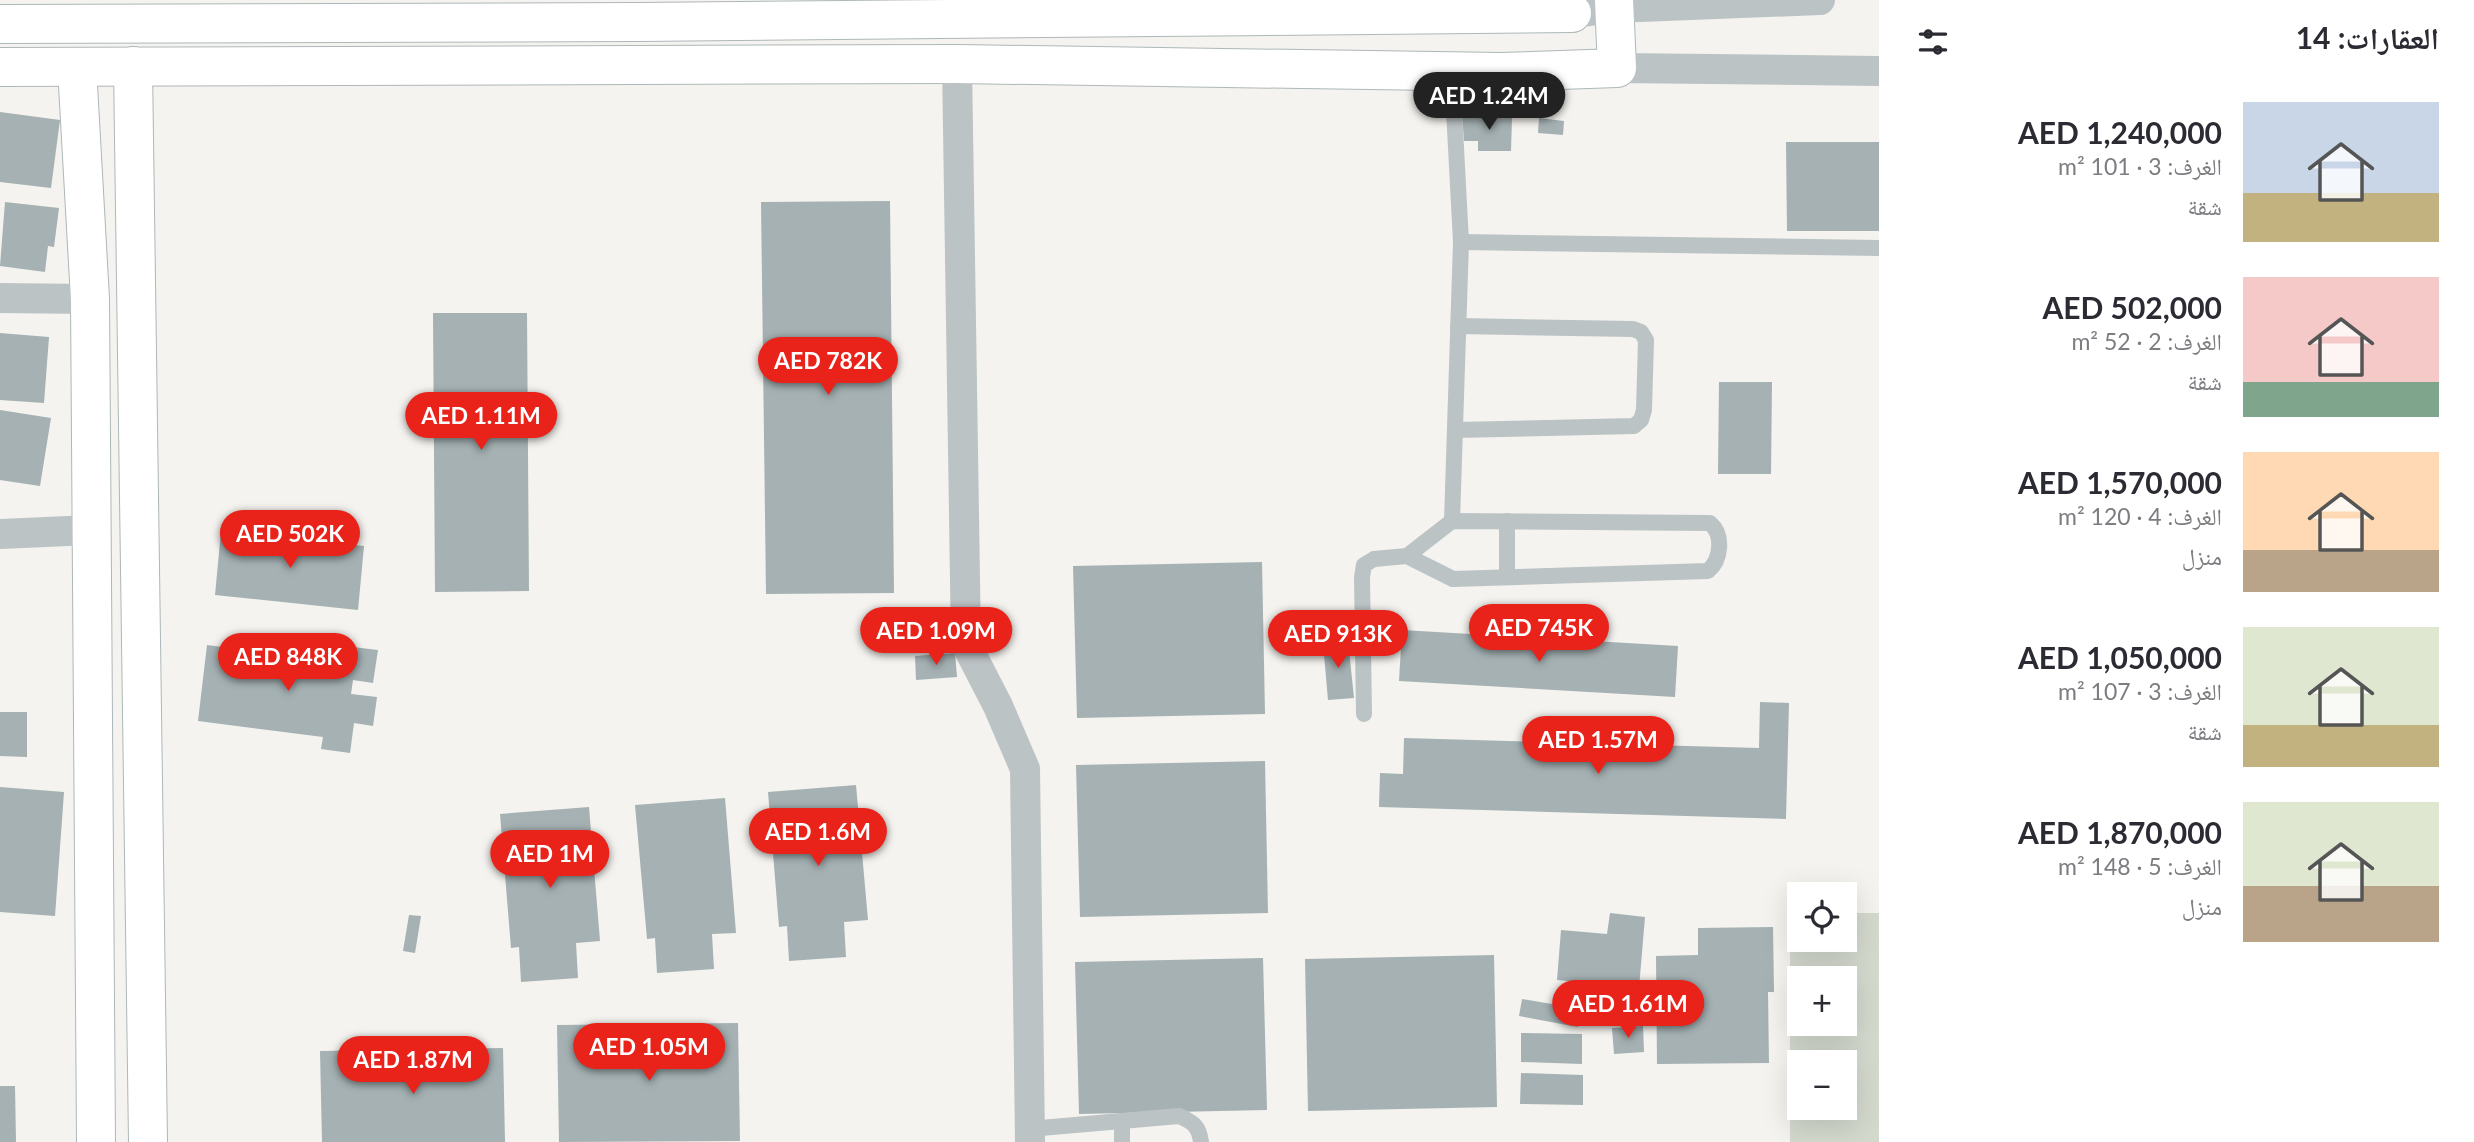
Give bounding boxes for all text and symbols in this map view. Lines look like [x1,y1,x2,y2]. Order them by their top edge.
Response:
text: العقارات: 14 [2296,19,2439,55]
icon: filters [1914,23,1952,61]
pin: AED 1.24M [1409,72,1569,132]
text: AED 1.24M [1429,81,1549,109]
text: AED 1,240,000 [2018,114,2222,150]
icon: home [2299,130,2383,214]
text: الغرف: 3 · 101 m² [2058,152,2222,180]
text: شقة [2188,192,2222,220]
text: AED 502,000 [2042,289,2222,325]
icon: home [2299,305,2383,389]
text: الغرف: 2 · 52 m² [2071,327,2222,355]
pin: AED 782K [756,338,900,397]
text: AED 782K [774,346,882,374]
text: شقة [2188,367,2222,395]
pin: AED 1.11M [401,392,561,452]
text: AED 1.11M [421,401,541,429]
text: AED 1,570,000 [2018,464,2222,500]
icon: home [2299,480,2383,564]
text: الغرف: 4 · 120 m² [2058,502,2222,530]
pin: AED 502K [218,510,362,570]
text: AED 502K [236,519,344,547]
text: منزل [2182,542,2222,570]
pin: AED 745K [1467,604,1611,664]
pin: AED 1.09M [856,608,1016,667]
pin: AED 913K [1266,610,1410,670]
text: AED 745K [1485,613,1593,641]
text: AED 1.09M [876,616,996,644]
text: AED 913K [1284,619,1392,647]
pin: AED 848K [216,634,360,693]
text: AED 1,050,000 [2018,639,2222,675]
text: AED 848K [234,642,342,670]
icon: home [2299,655,2383,739]
text: الغرف: 3 · 107 m² [2058,677,2222,705]
pin: AED 1.57M [1518,716,1678,776]
text: شقة [2188,717,2222,745]
text: AED 1.57M [1538,725,1658,753]
pin: AED 1.6M [746,808,890,868]
text: AED 1,870,000 [2018,814,2222,850]
text: AED 1.6M [765,817,871,845]
pin: AED 1M [493,830,607,890]
icon: home [2299,830,2383,914]
text: AED 1M [506,839,594,867]
text: الغرف: 5 · 148 m² [2058,852,2222,880]
map controls [1787,882,1857,1120]
button: locate [1787,882,1857,952]
text: منزل [2182,892,2222,920]
button: + [1787,966,1857,1036]
pin: AED 1.61M [1548,981,1708,1040]
text: AED 1.61M [1568,989,1688,1017]
pin: AED 1.05M [569,1024,729,1083]
text: AED 1.05M [589,1032,709,1060]
pin: AED 1.87M [333,1036,493,1096]
text: AED 1.87M [353,1045,473,1073]
button: − [1787,1050,1857,1120]

